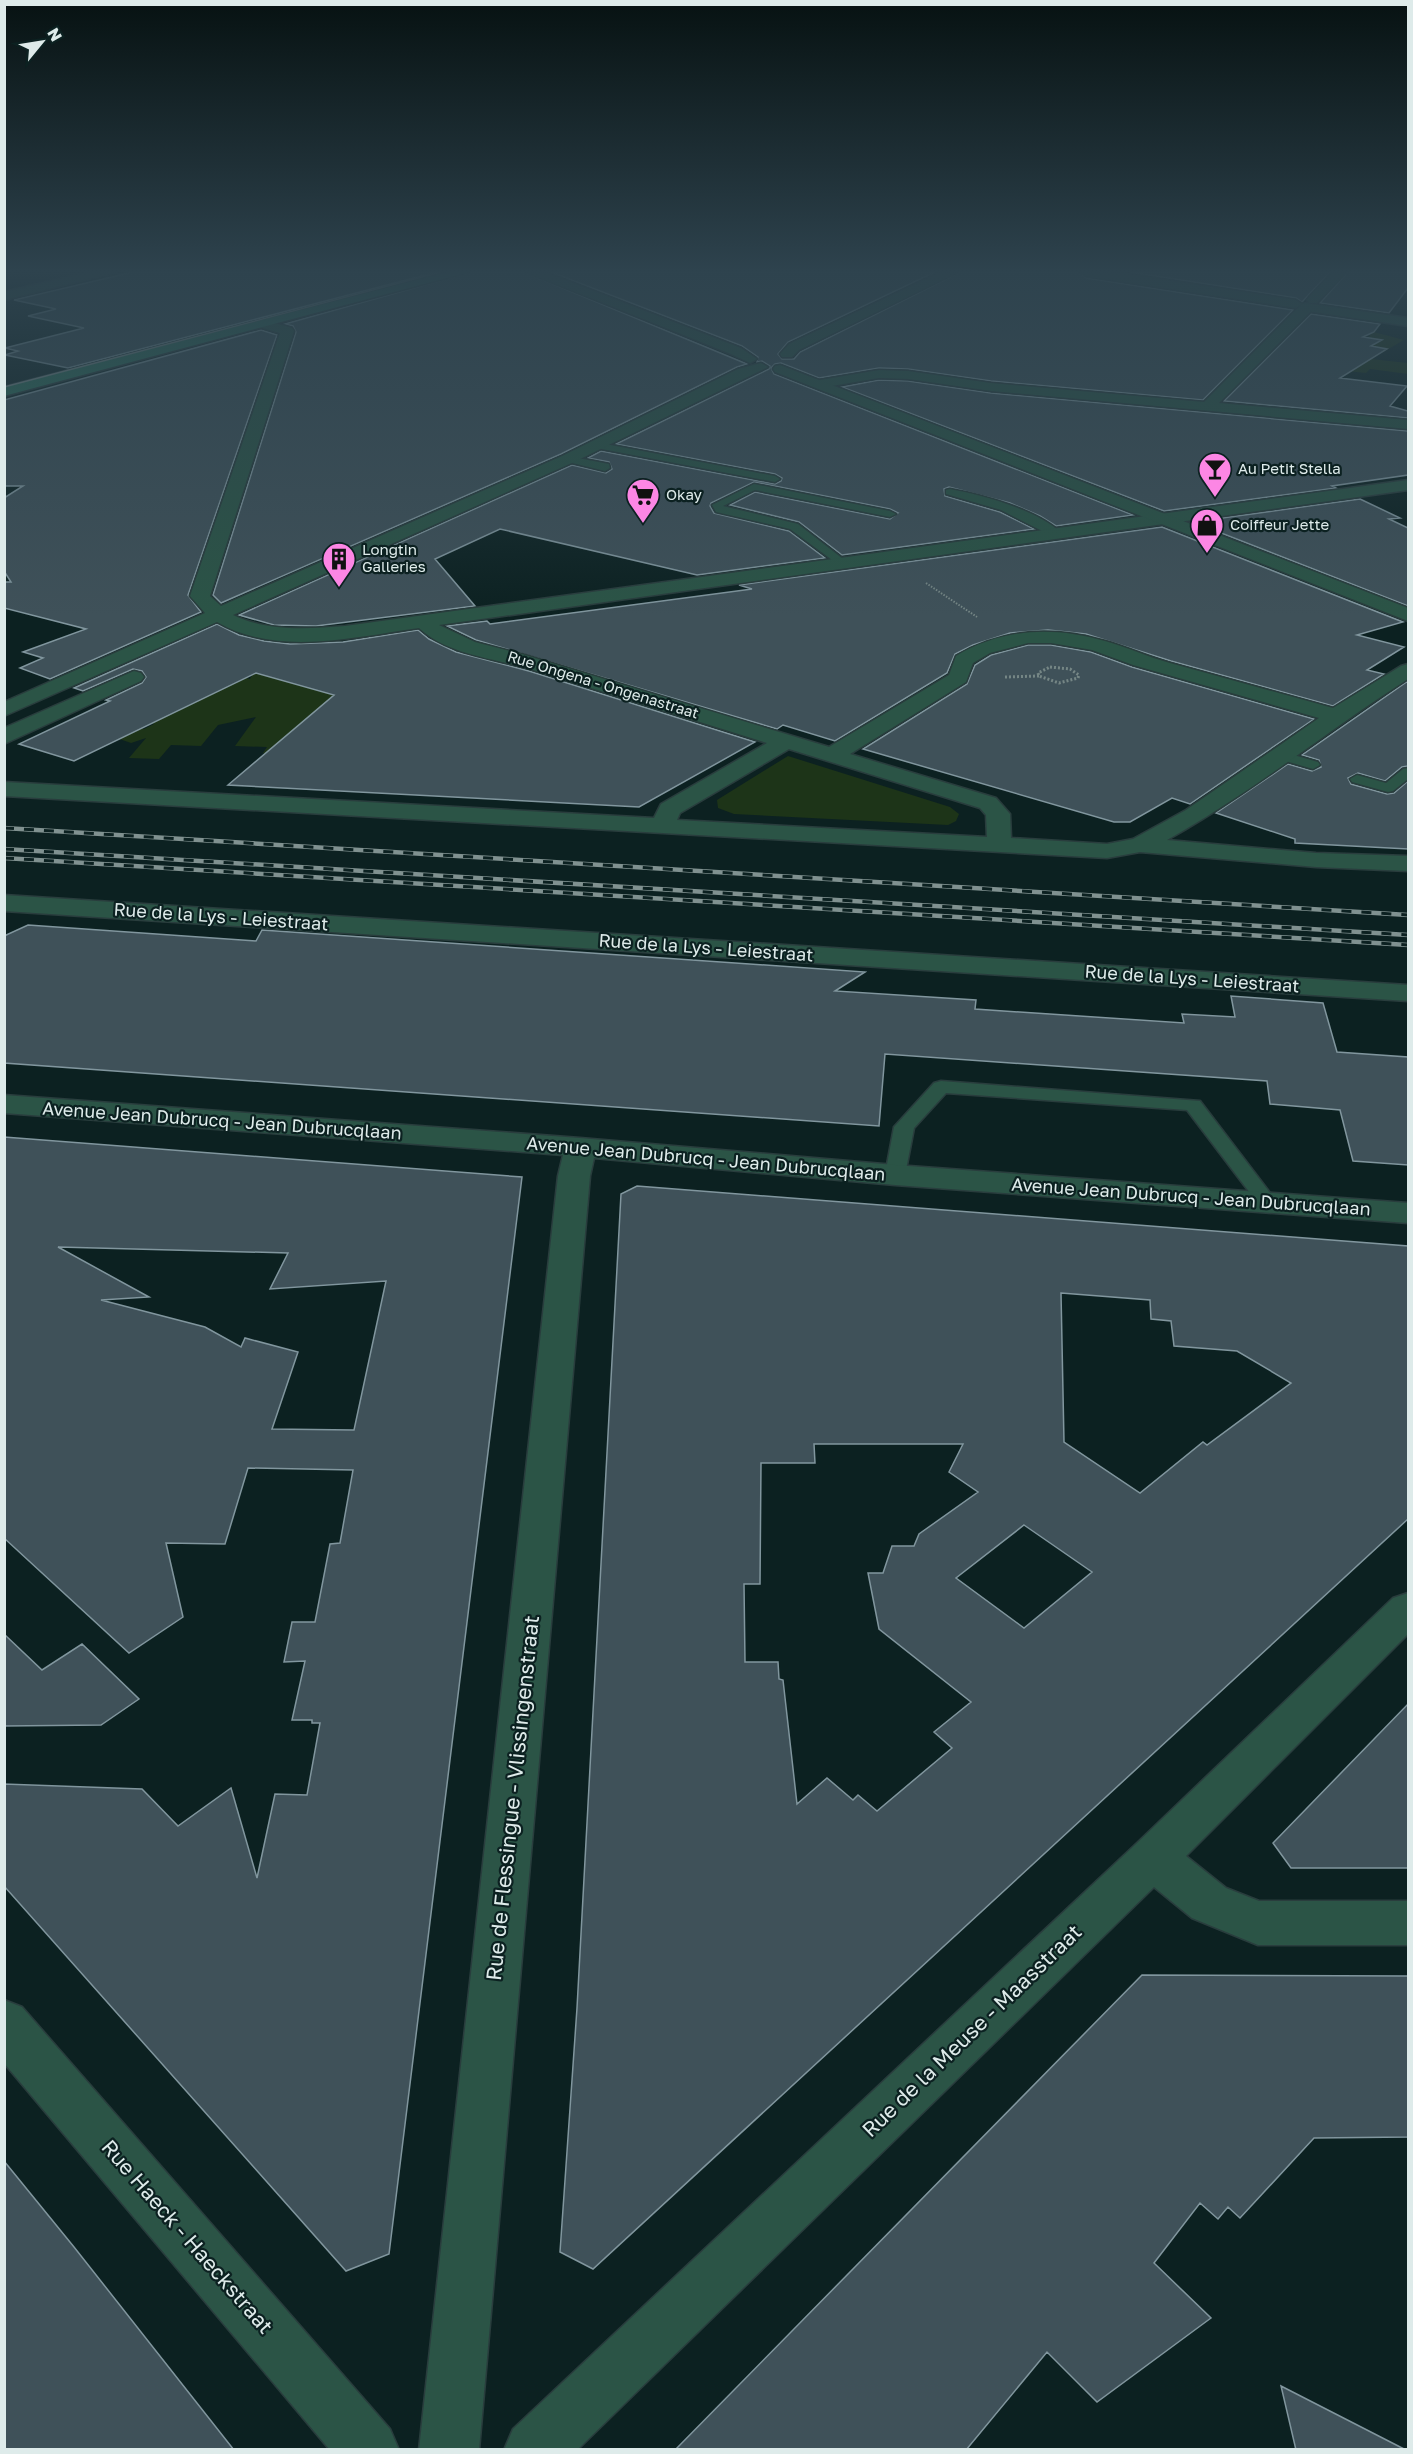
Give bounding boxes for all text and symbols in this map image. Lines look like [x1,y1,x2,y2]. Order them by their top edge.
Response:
north arrow [12,12,72,72]
text: N [43,24,67,45]
bar icon: Au Petit Stella [1197,451,1233,498]
place label: Au Petit Stella [1238,459,1341,477]
supermarket icon: Okay [625,477,661,524]
place label: Okay [666,485,703,503]
shop icon: Coiffeur Jette [1189,507,1225,554]
place label: Coiffeur Jette [1230,515,1329,533]
place label: Longtin Galleries [362,540,426,575]
building icon: Longtin Galleries [321,541,357,588]
street label: Rue Ongena - Ongenastraat [506,646,701,722]
street label: Rue de la Lys - Leiestraat [113,898,329,934]
street label: Rue de la Lys - Leiestraat [598,929,814,965]
street label: Rue de la Lys - Leiestraat [1084,960,1300,996]
street label: Avenue Jean Dubrucq - Jean Dubrucqlaan [42,1096,402,1144]
street label: Avenue Jean Dubrucq - Jean Dubrucqlaan [526,1131,886,1185]
street label: Avenue Jean Dubrucq - Jean Dubrucqlaan [1011,1172,1371,1220]
street label: Rue de Flessingue - Vlissingenstraat [480,1614,544,1982]
street label: Rue de la Meuse - Maasstraat [856,1918,1087,2142]
street label: Rue Haeck - Haeckstraat [96,2134,279,2339]

